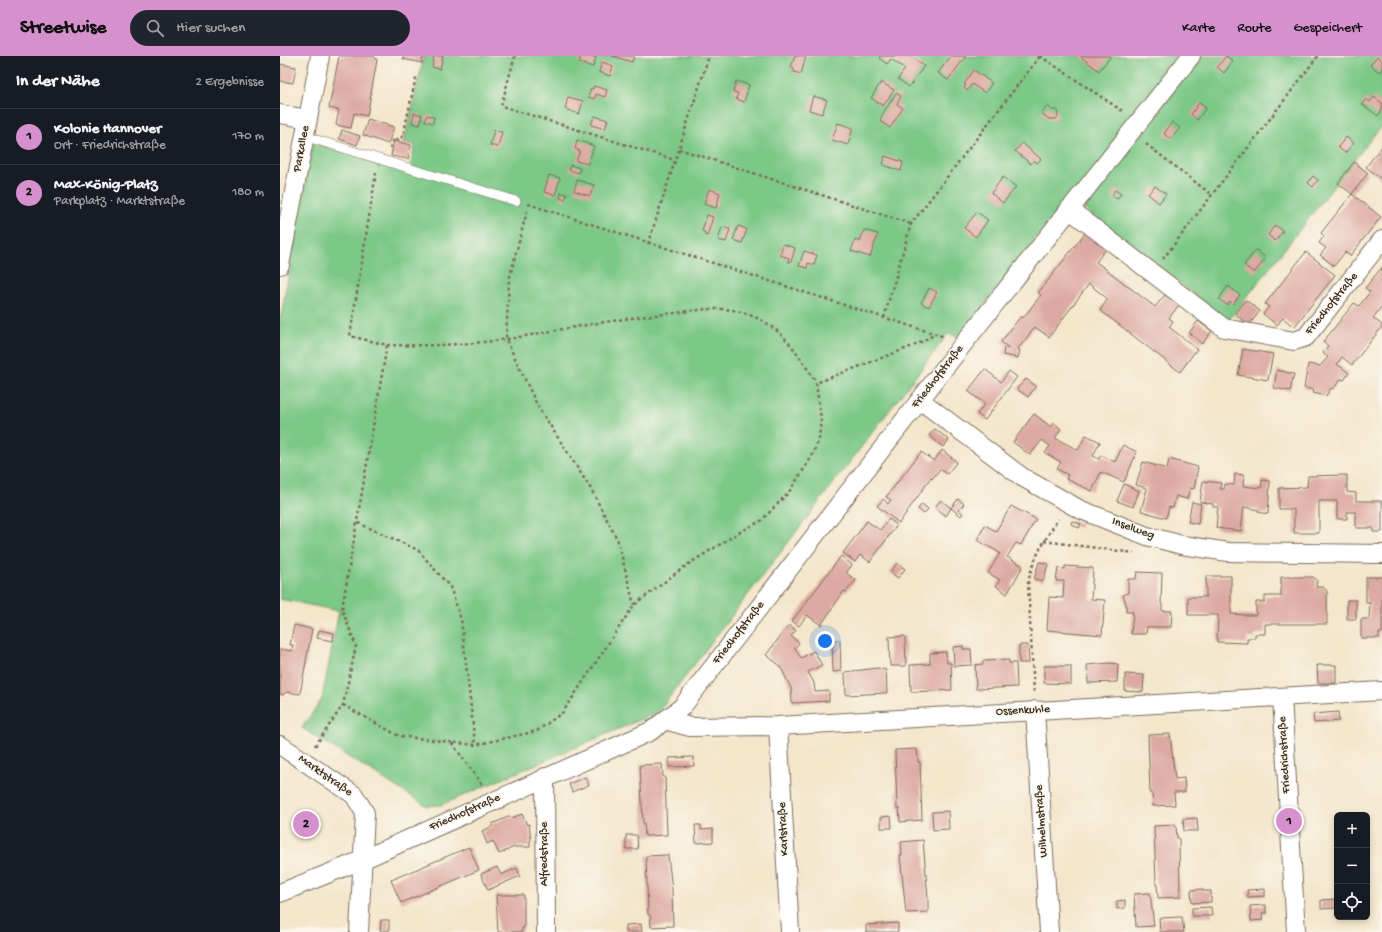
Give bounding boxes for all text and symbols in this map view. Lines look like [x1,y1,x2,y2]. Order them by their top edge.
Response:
search box [130,10,410,46]
text: Streetwise [20,17,106,40]
icon: search [144,17,166,39]
text: Hier suchen [176,19,245,37]
text: Karte [1182,20,1215,37]
text: Route [1237,20,1271,37]
text: Gespeichert [1293,20,1362,37]
text: In der Nähe [16,72,99,92]
text: 2 Ergebnisse [196,75,264,90]
text: Kolonie Hannover [54,120,161,138]
street label: Parkallee [290,124,314,174]
text: 1 [26,129,32,144]
text: 170 m [232,129,264,144]
text: Ort · Friedrichstraße [54,138,166,153]
text: Max-König-Platz [54,176,158,194]
text: 2 [26,185,32,200]
text: 180 m [232,185,264,200]
text: Parkplatz · Marktstraße [54,194,185,209]
street label: Friedhofstraße [1302,269,1362,339]
street label: Friedhofstraße [908,342,967,412]
street label: Inselweg [1110,515,1156,543]
street label: Friedhofstraße [709,598,768,668]
your location [815,631,835,651]
street label: Ossenkuhle [996,703,1051,719]
street label: Friedrichstraße [1276,715,1294,795]
street label: Marktstraße [295,752,356,800]
street label: Wilhelmstraße [1032,783,1052,858]
street label: Friedhofstraße [426,791,503,835]
street label: Karlstraße [776,801,792,856]
pin: 1 [1276,806,1302,836]
pin: 2 [293,809,319,839]
map controls [1334,812,1370,920]
button: + [1334,812,1370,848]
street label: Alfredstraße [538,821,552,886]
button: − [1334,848,1370,884]
button: locate [1334,884,1370,920]

